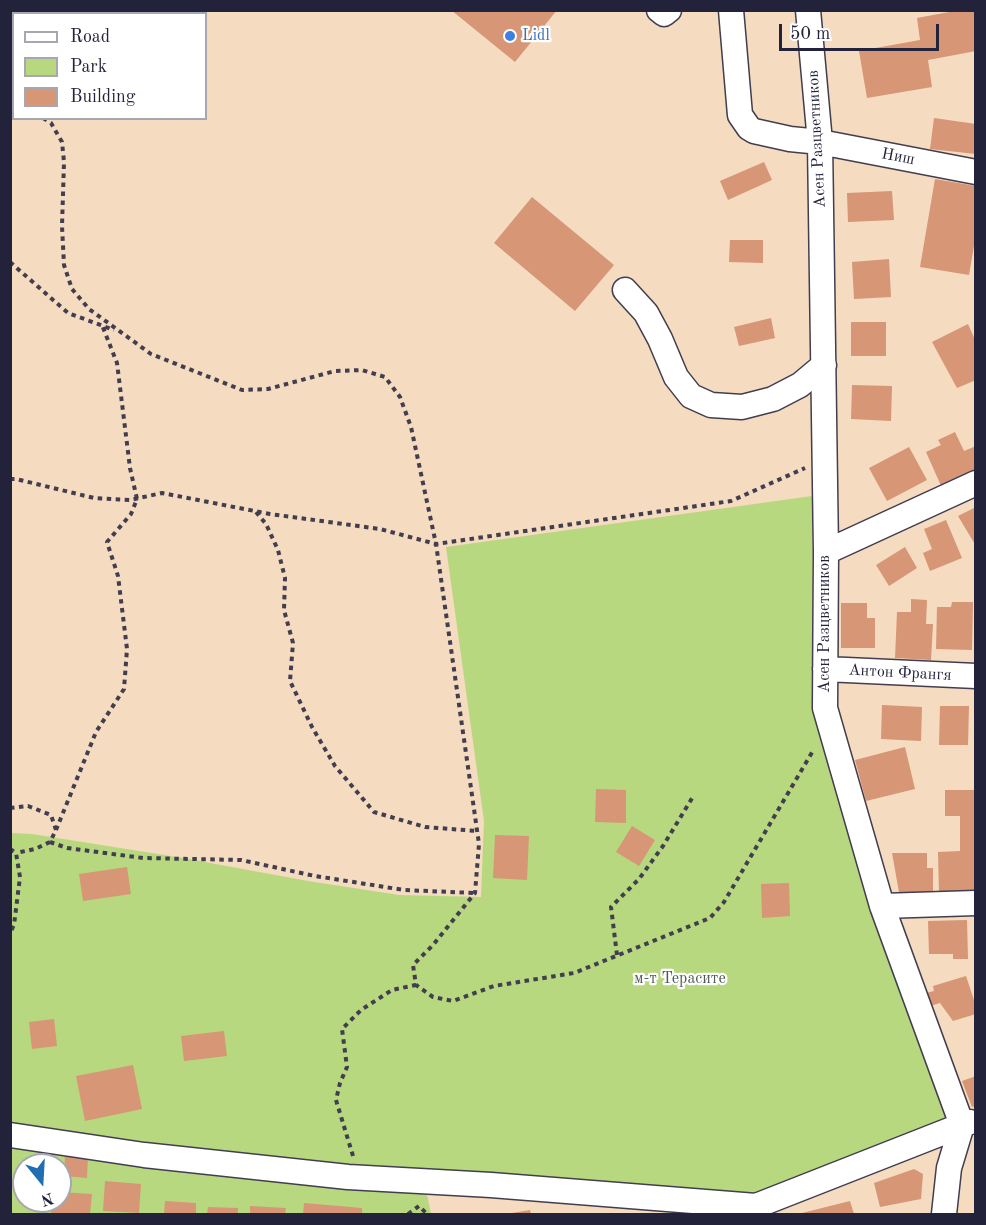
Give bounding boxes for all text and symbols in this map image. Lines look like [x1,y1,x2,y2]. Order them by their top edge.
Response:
legend [12,12,207,120]
scale bar [782,12,942,50]
text: 50 m [790,25,830,43]
place label: Lidl [522,26,550,46]
text: Road [70,28,110,46]
marker: Lidl [503,29,517,43]
text: Park [70,58,107,76]
street label: Асен Разцветников [804,70,830,208]
text: Building [70,88,135,106]
street label: Ниш [880,144,916,170]
street label: Асен Разцветников [815,555,835,693]
street label: Антон Франгя [848,661,952,685]
park label: м-т Терасите [634,969,726,989]
north arrow [12,1153,72,1213]
text: N [39,1189,55,1208]

